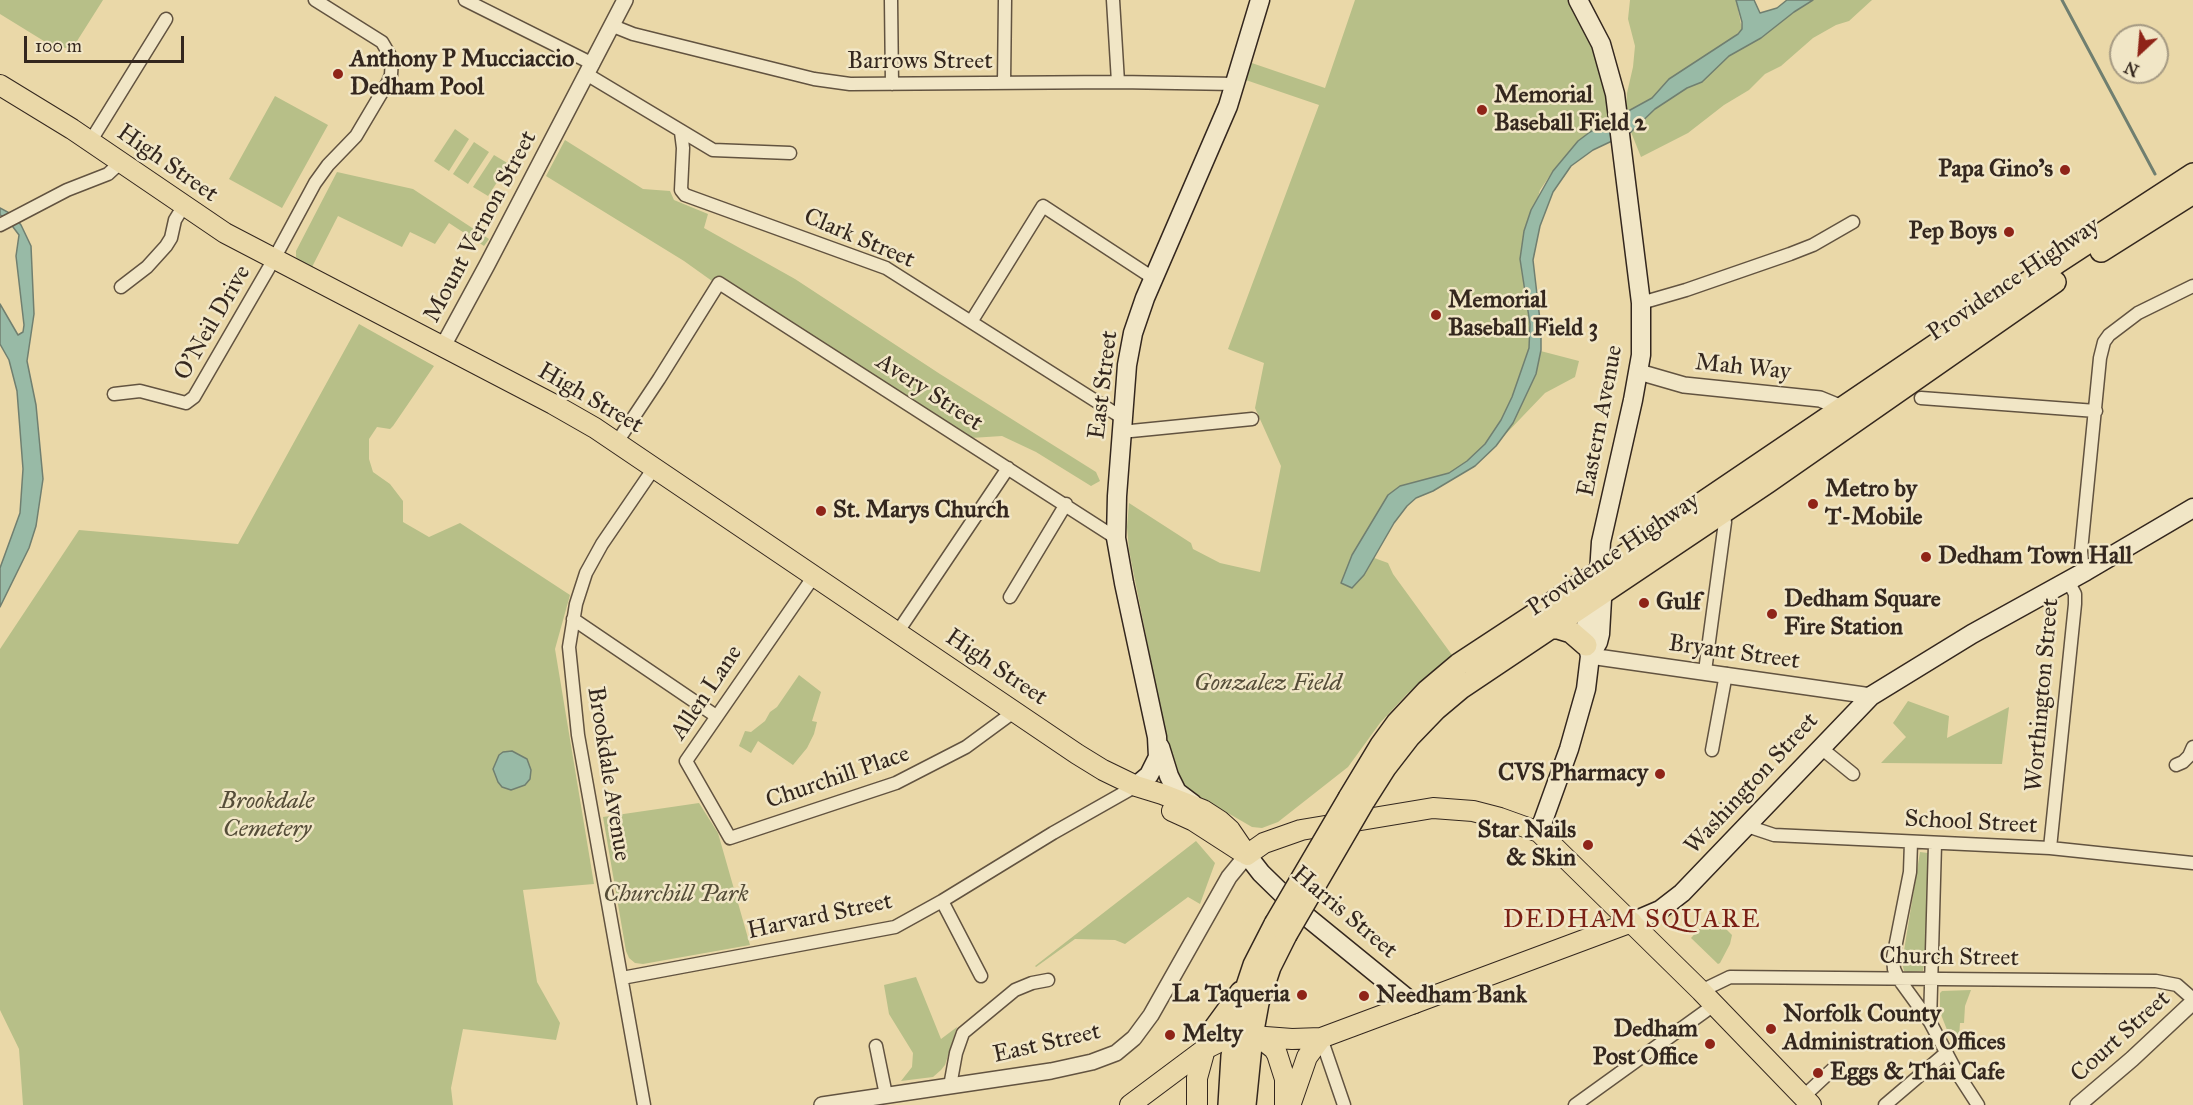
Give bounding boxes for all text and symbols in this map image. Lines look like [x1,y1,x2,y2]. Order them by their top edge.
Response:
scale bar [27,24,188,62]
north arrow [2109,24,2169,84]
text: 100 m [35,35,82,57]
place label: Anthony P Mucciaccio Dedham Pool [350,46,574,102]
street label: Barrows Street [847,48,993,76]
text: N [2122,57,2142,80]
marker: Anthony P Mucciaccio Dedham Pool [331,67,345,81]
place label: Memorial Baseball Field 2 [1494,82,1646,138]
marker: Memorial Baseball Field 2 [1475,103,1489,117]
street label: High Street [111,119,223,209]
street label: Mount Vernon Street [418,126,544,328]
place label: Papa Gino's [1938,156,2053,184]
marker: Papa Gino's [2058,163,2072,177]
street label: Clark Street [799,203,919,275]
street label: Providence Highway [1922,212,2106,348]
place label: Pep Boys [1909,218,1997,246]
marker: Pep Boys [2002,225,2016,239]
street label: O'Neil Drive [169,260,257,386]
place label: Memorial Baseball Field 3 [1448,287,1598,343]
marker: Memorial Baseball Field 3 [1429,308,1443,322]
street label: East Street [1083,329,1125,441]
street label: Eastern Avenue [1572,343,1630,499]
street label: Avery Street [870,348,988,438]
street label: Mah Way [1694,349,1792,387]
street label: High Street [532,357,648,441]
place label: Metro by T-Mobile [1825,476,1923,532]
street label: Providence Highway [1522,487,1706,623]
place label: St. Marys Church [833,497,1009,525]
marker: Metro by T-Mobile [1806,497,1820,511]
marker: St. Marys Church [814,504,828,518]
place label: Dedham Town Hall [1938,543,2132,571]
marker: Dedham Town Hall [1919,550,1933,564]
place label: Dedham Square Fire Station [1784,586,1941,642]
place label: Gulf [1656,589,1701,617]
marker: Gulf [1637,596,1651,610]
street label: Worthington Street [2020,597,2066,793]
marker: Dedham Square Fire Station [1765,607,1779,621]
street label: High Street [940,623,1052,713]
street label: Bryant Street [1667,630,1801,676]
street label: Allen Lane [665,640,749,746]
park label: Gonzalez Field [1194,670,1342,698]
street label: Brookdale Avenue [580,685,636,863]
street label: Washington Street [1679,707,1825,861]
street label: Churchill Place [762,740,914,816]
place label: CVS Pharmacy [1498,760,1648,788]
marker: CVS Pharmacy [1653,767,1667,781]
park label: Brookdale Cemetery [220,788,314,844]
street label: School Street [1904,805,2038,841]
place label: Star Nails & Skin [1478,817,1576,873]
marker: Star Nails & Skin [1581,838,1595,852]
street label: Harris Street [1285,860,1403,966]
park label: Churchill Park [603,881,749,909]
street label: Harvard Street [745,888,895,946]
district label: DEDHAM SQUARE [1503,905,1761,937]
street label: Church Street [1879,942,2019,974]
place label: La Taqueria [1172,981,1290,1009]
place label: Needham Bank [1376,982,1527,1010]
street label: Court Street [2065,985,2177,1089]
marker: La Taqueria [1295,988,1309,1002]
marker: Needham Bank [1357,989,1371,1003]
place label: Norfolk County Administration Offices [1783,1001,2005,1057]
place label: Dedham Post Office [1593,1016,1698,1072]
street label: East Street [990,1018,1104,1070]
place label: Melty [1182,1021,1243,1049]
marker: Norfolk County Administration Offices [1764,1022,1778,1036]
marker: Melty [1163,1028,1177,1042]
marker: Dedham Post Office [1703,1037,1717,1051]
place label: Eggs & Thai Cafe [1830,1059,2005,1087]
marker: Eggs & Thai Cafe [1811,1066,1825,1080]

